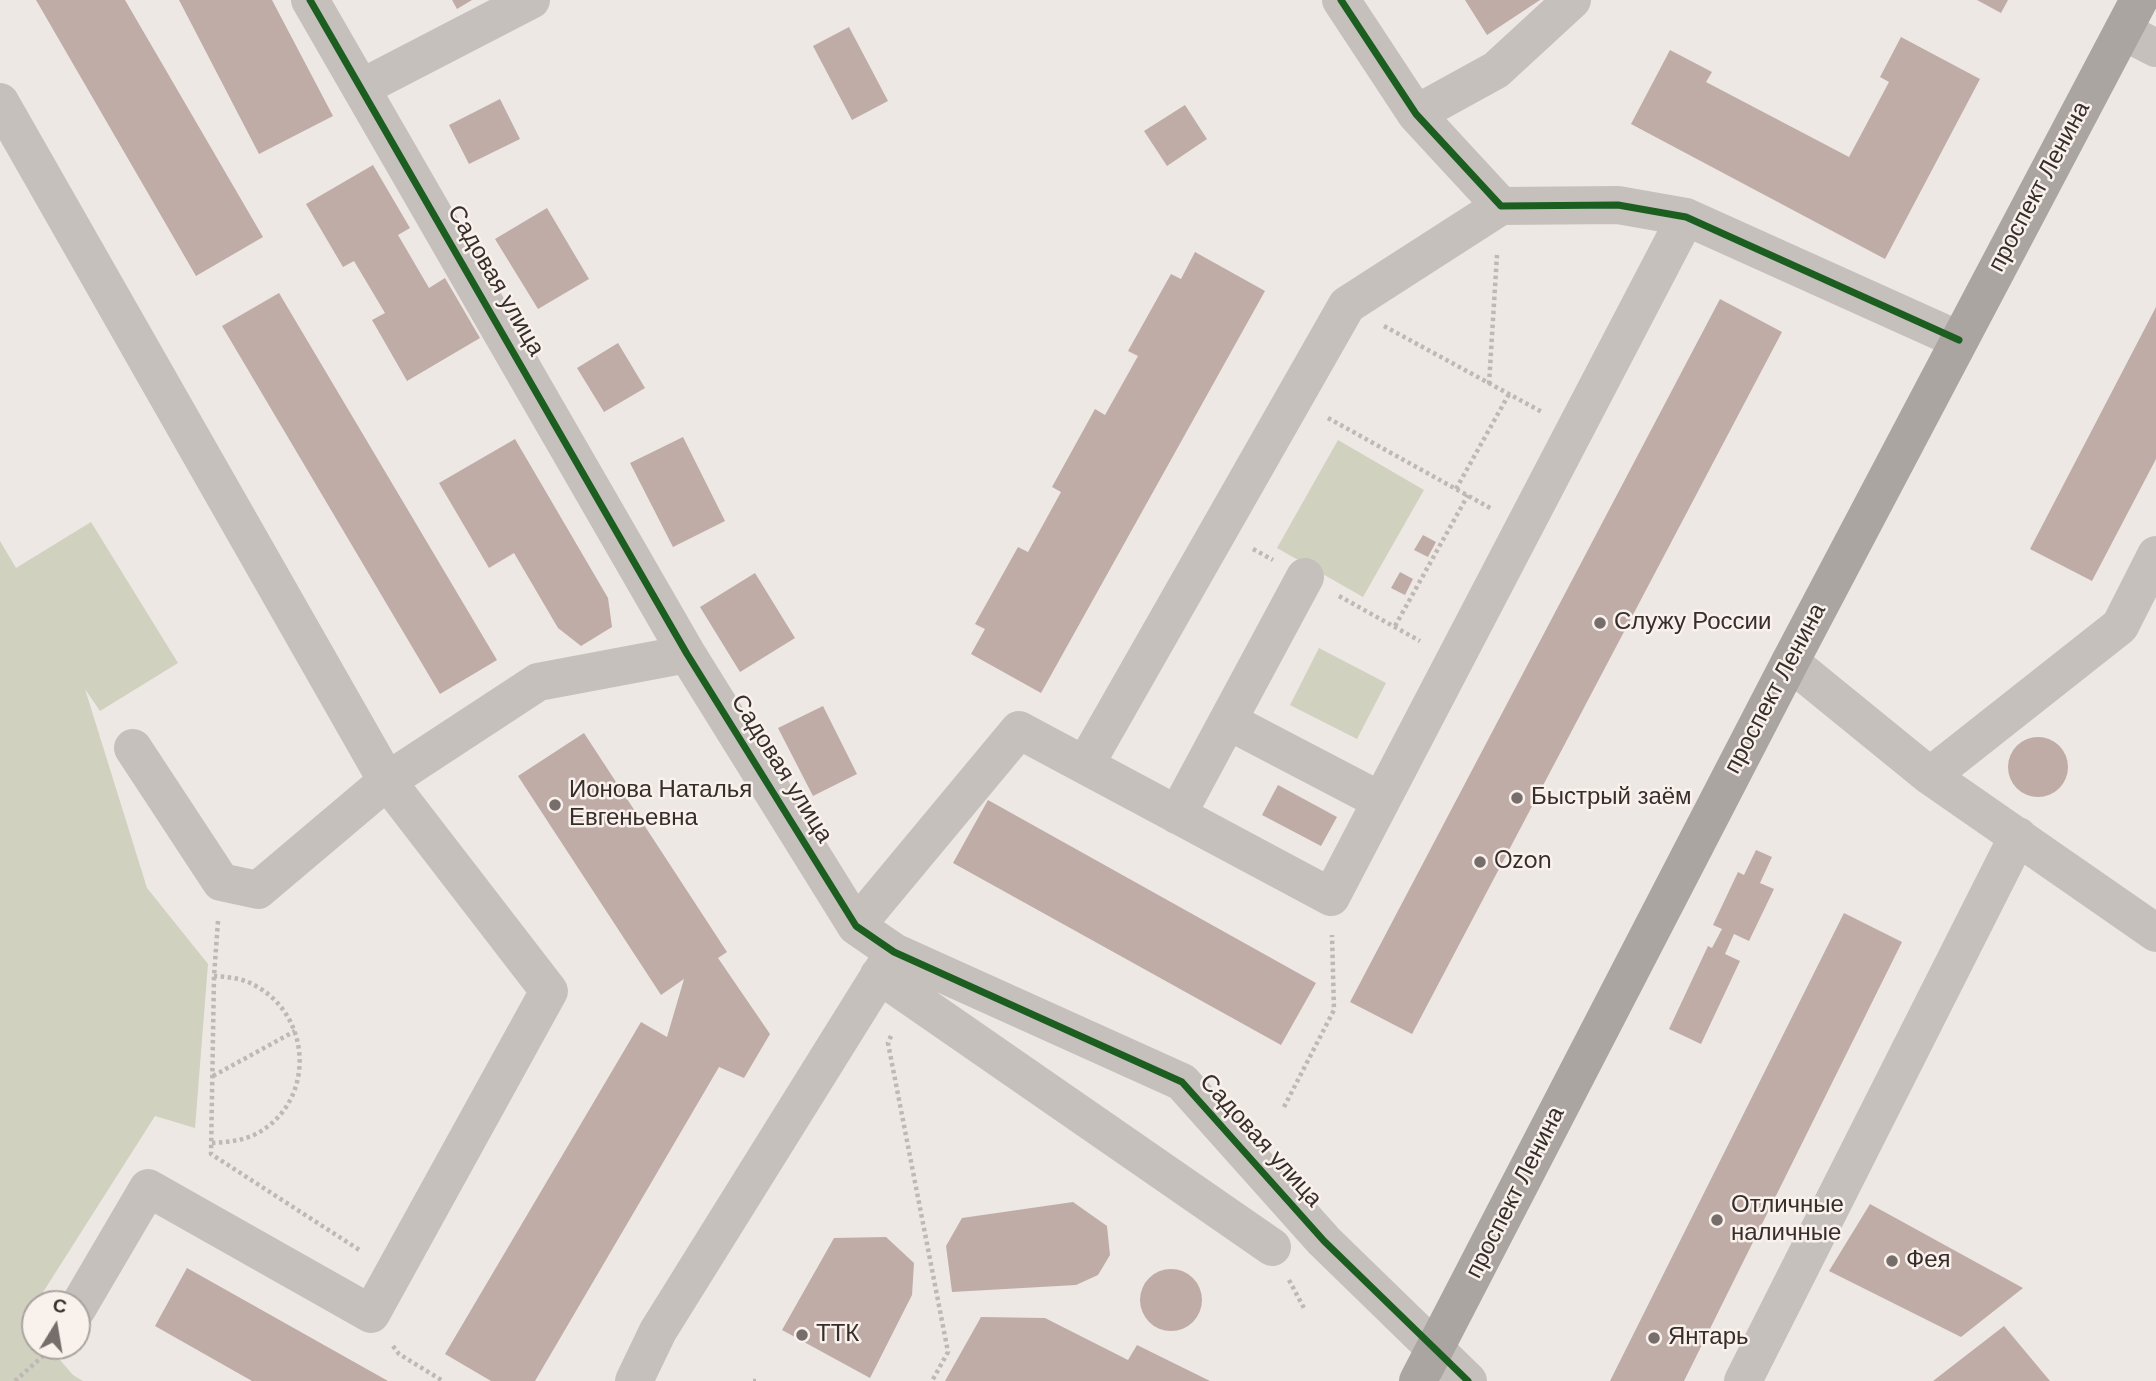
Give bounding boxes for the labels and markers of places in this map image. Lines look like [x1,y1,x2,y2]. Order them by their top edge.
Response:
place label: Служу России [1614,609,1771,637]
marker: Служу России [1592,615,1608,631]
place label: Ионова Наталья Евгеньевна [569,777,752,833]
place label: Быстрый заём [1531,784,1692,812]
marker: Быстрый заём [1509,790,1525,806]
marker: Ионова Наталья Евгеньевна [547,797,563,813]
place label: Ozon [1494,848,1552,876]
marker: Ozon [1472,854,1488,870]
place label: Отличные наличные [1731,1192,1844,1248]
marker: Отличные наличные [1709,1212,1725,1228]
place label: Фея [1906,1247,1951,1275]
marker: Фея [1884,1253,1900,1269]
place label: ТТК [816,1321,859,1349]
place label: Янтарь [1668,1324,1749,1352]
marker: ТТК [794,1327,810,1343]
marker: Янтарь [1646,1330,1662,1346]

